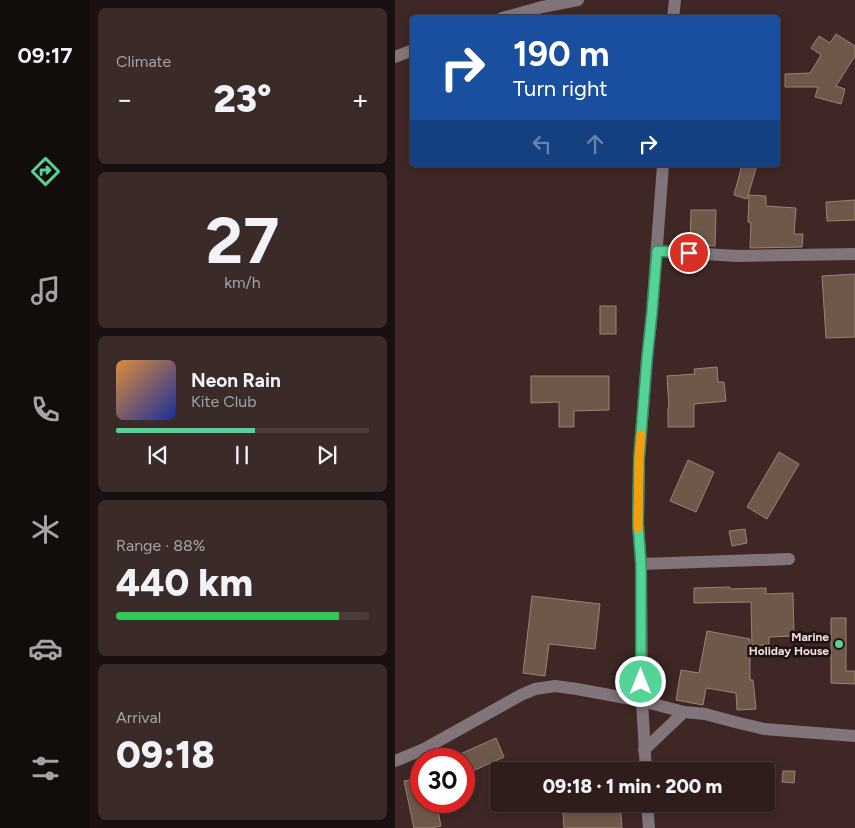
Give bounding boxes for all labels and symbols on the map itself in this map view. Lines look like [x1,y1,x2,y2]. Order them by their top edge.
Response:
pin [668,232,710,274]
place label: Marine Holiday House [749,630,829,658]
marker: Marine Holiday House [833,638,845,650]
position arrow [614,655,666,707]
speed limit sign: 30 [410,748,475,813]

